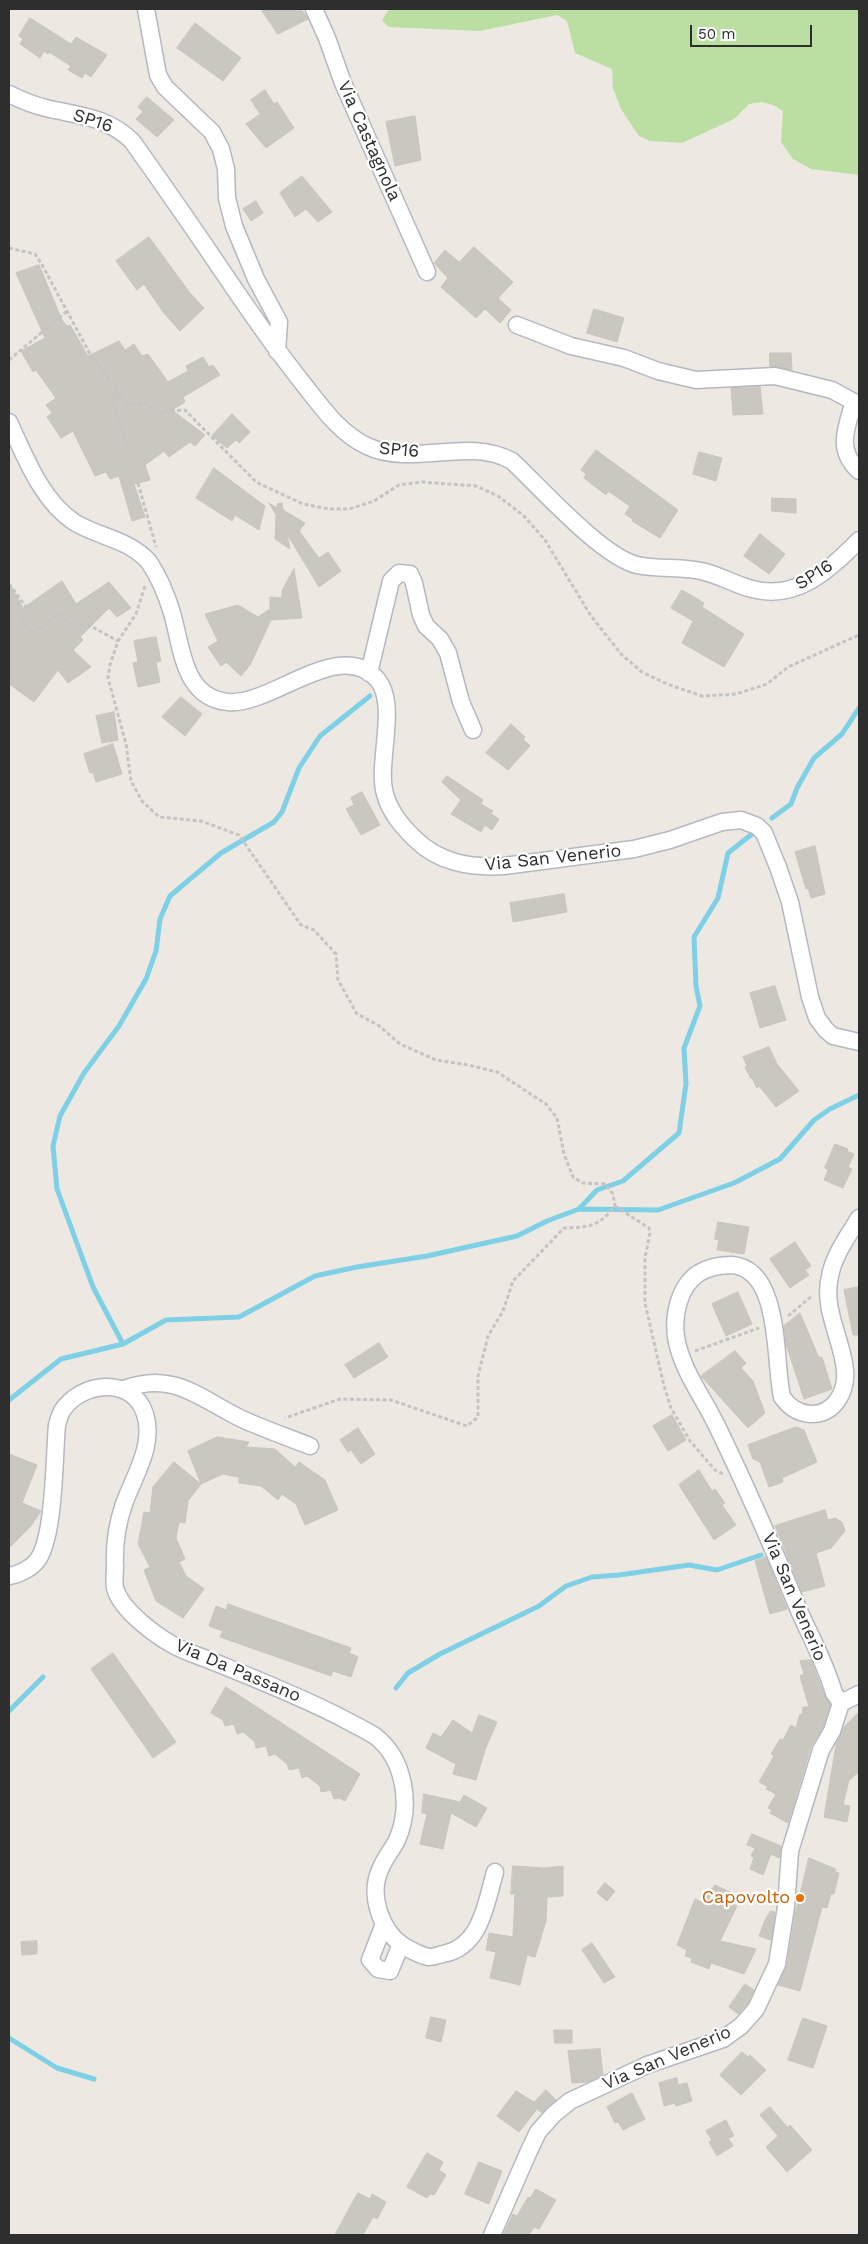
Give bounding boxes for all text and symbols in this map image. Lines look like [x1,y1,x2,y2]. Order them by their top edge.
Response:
scale bar [693,15,816,47]
text: 50 m [698,25,735,43]
street label: Via Castagnola [333,77,405,205]
street label: SP16 [70,104,116,138]
street label: SP16 [378,437,420,463]
street label: SP16 [791,555,837,595]
street label: Via San Venerio [484,840,622,876]
street label: Via San Venerio [757,1530,831,1664]
street label: Via Da Passano [172,1635,304,1707]
place label: Capovolto [702,1887,790,1909]
marker: Capovolto [794,1892,806,1904]
street label: Via San Venerio [600,2021,734,2095]

